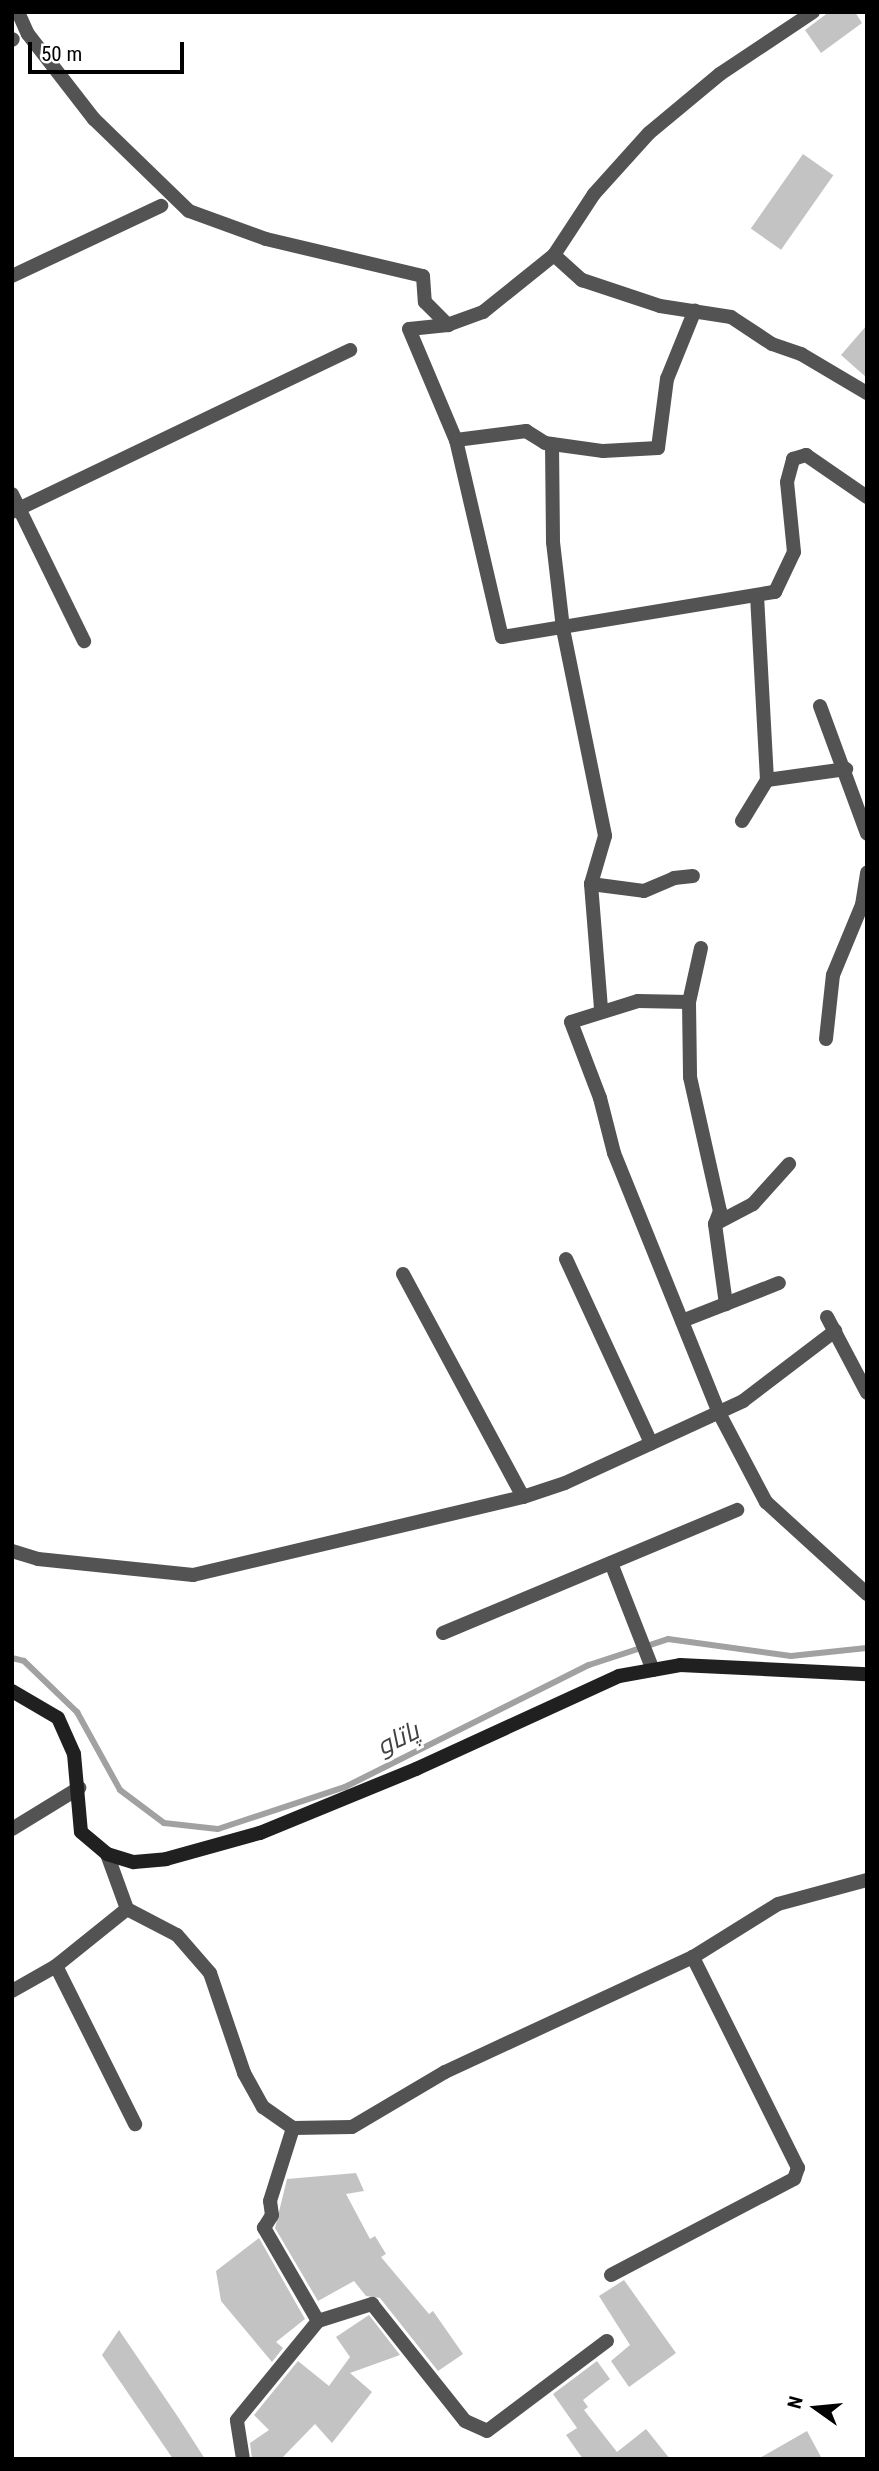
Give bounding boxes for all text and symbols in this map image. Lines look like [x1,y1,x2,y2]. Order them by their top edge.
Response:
scale bar [32,28,187,72]
text: 50 m [41,42,82,66]
water label: پاتاو [372,1715,424,1763]
north arrow [781,2373,851,2443]
text: N [783,2394,808,2411]

